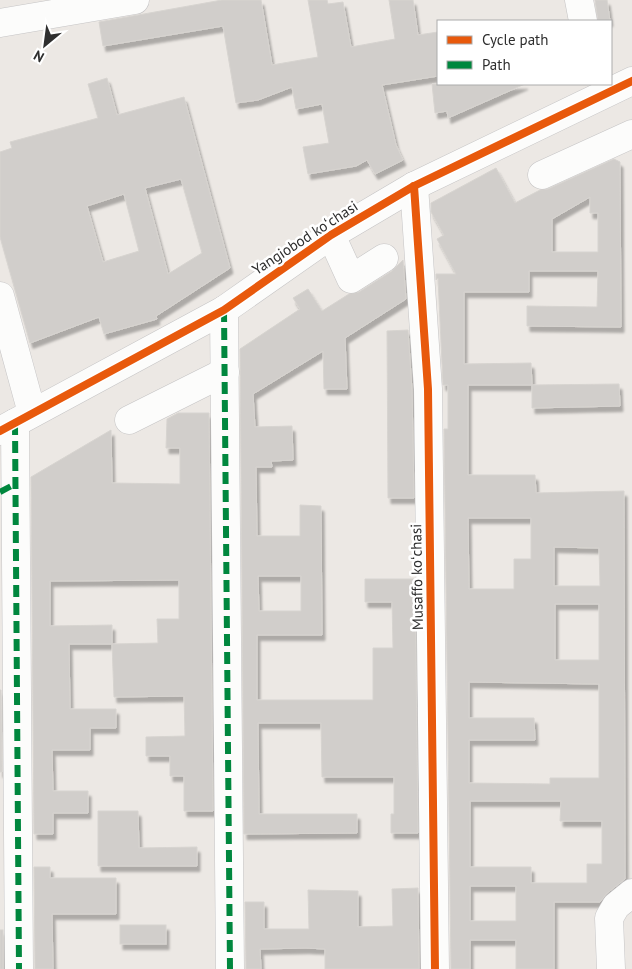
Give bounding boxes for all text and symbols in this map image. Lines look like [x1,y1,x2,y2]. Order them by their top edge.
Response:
north arrow [20,20,70,70]
legend [437,20,612,85]
text: Cycle path [482,30,548,49]
text: N [30,46,47,66]
text: Path [482,55,511,74]
street label: Yangiobod koʻchasi [248,196,361,279]
street label: Musaffo koʻchasi [406,524,427,630]

